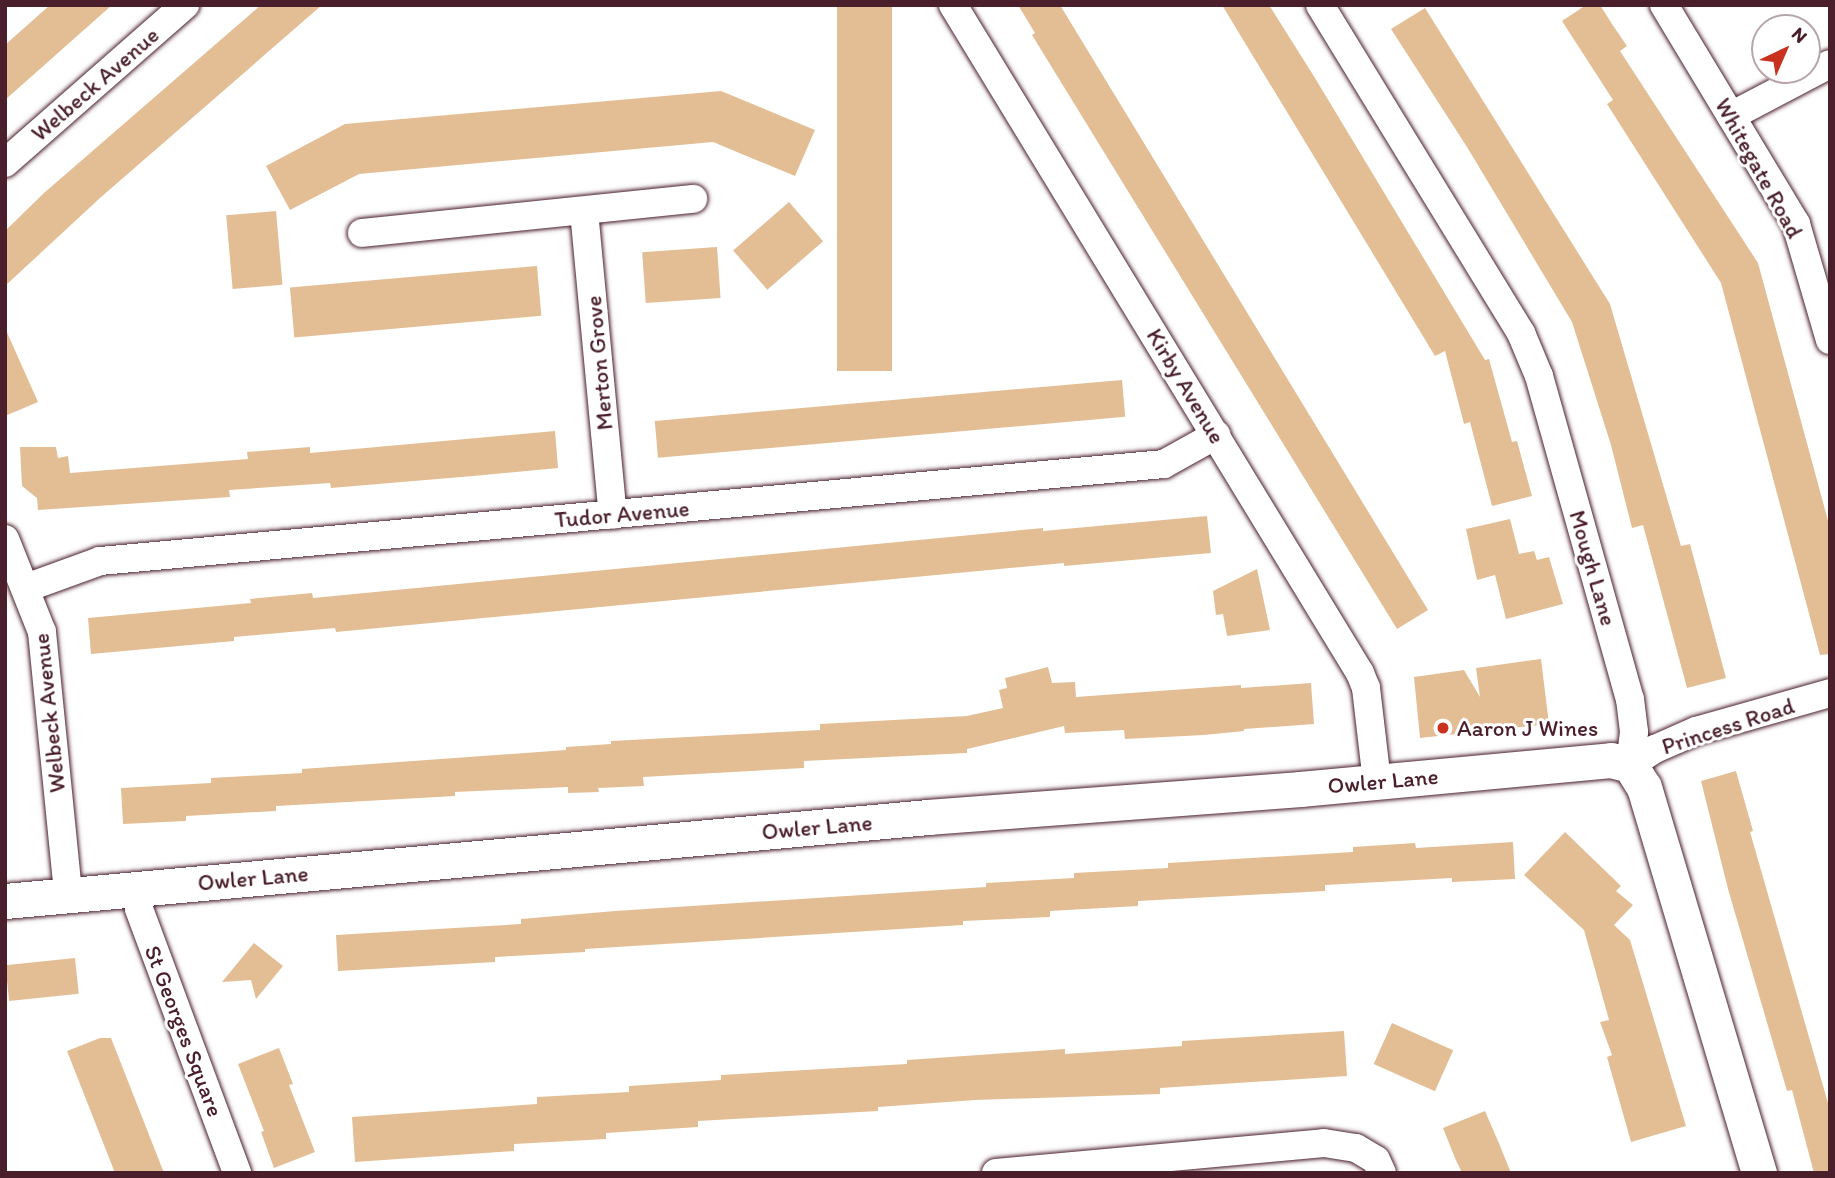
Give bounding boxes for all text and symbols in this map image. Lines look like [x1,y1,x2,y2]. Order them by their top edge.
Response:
north arrow [1751,14,1821,84]
street label: Welbeck Avenue [26,21,164,147]
text: N [1787,22,1812,48]
street label: Whitegate Road [1709,93,1809,243]
street label: Merton Grove [579,295,619,431]
street label: Kirby Avenue [1141,323,1231,449]
street label: Tudor Avenue [554,494,690,534]
street label: Mough Lane [1563,507,1623,629]
street label: Welbeck Avenue [27,632,71,794]
street label: Princess Road [1658,692,1798,760]
place label: Aaron J Wines [1457,714,1598,742]
marker: Aaron J Wines [1435,720,1451,736]
street label: Owler Lane [1326,762,1440,800]
street label: Owler Lane [760,808,874,846]
street label: Owler Lane [196,859,310,897]
street label: St Georges Square [139,941,229,1121]

